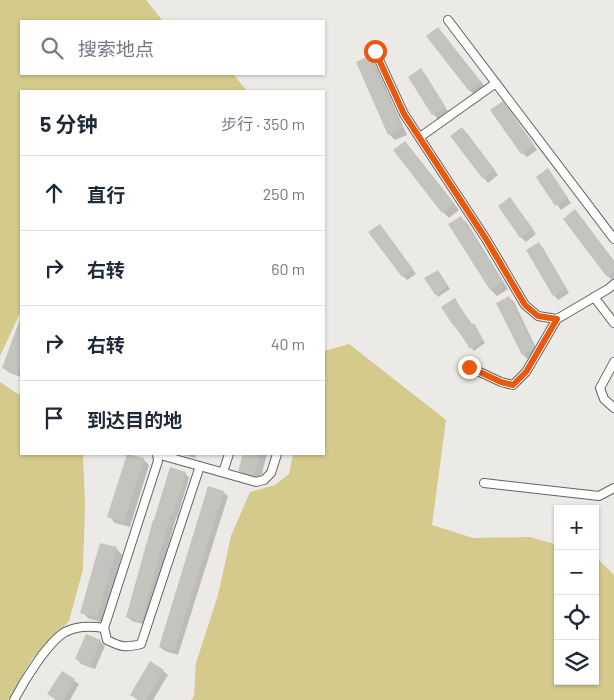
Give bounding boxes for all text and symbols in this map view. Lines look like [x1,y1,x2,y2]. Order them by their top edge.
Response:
search box [20,20,325,75]
icon: search [38,34,66,62]
text: 搜索地点 [78,37,154,60]
route start [364,40,387,63]
text: 5 分钟 [40,111,98,136]
text: 步行 · 350 m [221,114,305,133]
icon: ahead [40,179,68,207]
text: 直行 [87,183,125,206]
text: 250 m [263,184,305,203]
icon: right [40,254,68,282]
text: 右转 [87,258,125,281]
text: 60 m [271,259,305,278]
icon: right [40,329,68,357]
text: 右转 [87,333,125,356]
text: 40 m [271,334,305,353]
route end [458,356,481,379]
icon: arrive [40,404,68,432]
text: 到达目的地 [87,408,182,431]
map controls [554,505,599,685]
button: + [554,505,599,550]
button: − [554,550,599,595]
button: locate [554,595,599,640]
button: layers [554,640,599,685]

